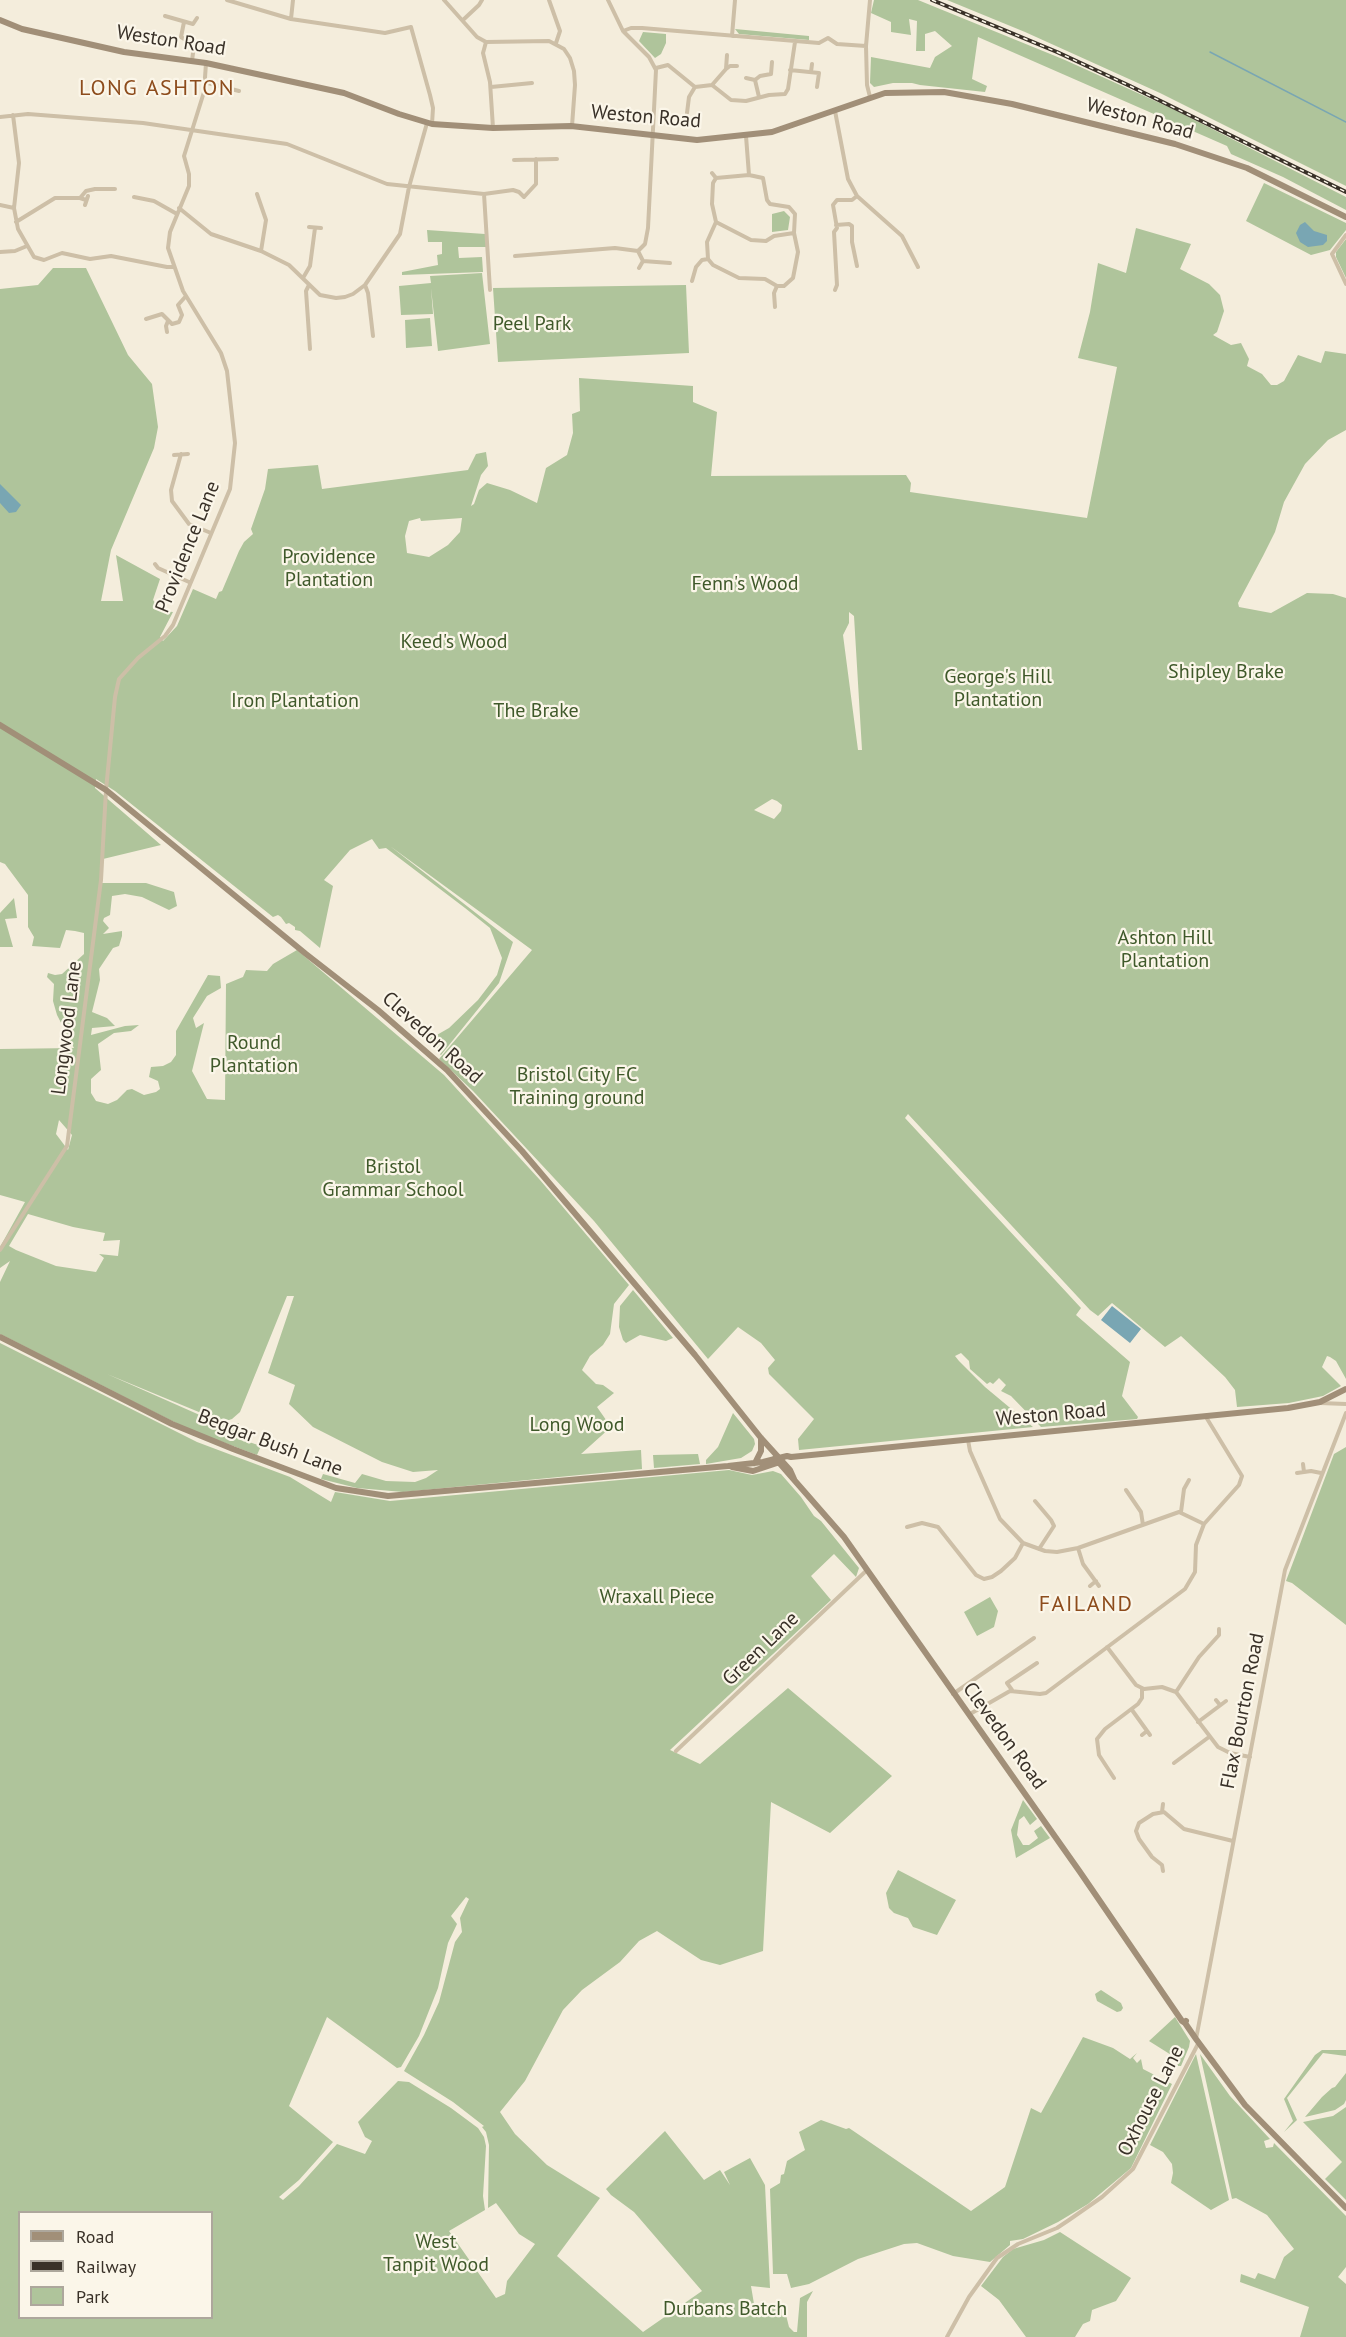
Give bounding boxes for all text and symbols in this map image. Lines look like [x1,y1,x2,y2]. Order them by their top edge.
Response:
street label: Weston Road [115,21,227,61]
district label: LONG ASHTON [79,76,235,102]
street label: Weston Road [1084,93,1196,145]
street label: Weston Road [590,100,702,134]
park label: Peel Park [493,312,571,336]
street label: Providence Lane [151,478,225,616]
park label: Providence Plantation [282,545,376,592]
park label: Fenn's Wood [691,572,799,596]
park label: Keed's Wood [401,630,507,654]
park label: Shipley Brake [1168,660,1284,684]
park label: George's Hill Plantation [944,665,1052,712]
park label: Iron Plantation [231,689,359,713]
park label: The Brake [493,699,579,723]
park label: Ashton Hill Plantation [1117,926,1213,973]
street label: Longwood Lane [47,960,87,1096]
street label: Clevedon Road [377,987,487,1089]
park label: Round Plantation [210,1031,298,1078]
park label: Bristol City FC Training ground [509,1063,645,1110]
park label: Bristol Grammar School [322,1155,464,1202]
street label: Weston Road [995,1398,1107,1432]
street label: Beggar Bush Lane [194,1404,346,1482]
park label: Long Wood [530,1413,624,1437]
park label: Wraxall Piece [600,1585,714,1609]
district label: FAILAND [1039,1592,1133,1618]
street label: Green Lane [718,1607,804,1691]
street label: Flax Bourton Road [1216,1631,1270,1791]
street label: Clevedon Road [957,1678,1051,1794]
street label: Oxhouse Lane [1113,2042,1189,2160]
legend [18,2211,213,2319]
text: Road [76,2225,114,2248]
park label: West Tanpit Wood [383,2230,489,2277]
text: Railway [76,2255,136,2278]
text: Park [76,2285,109,2308]
park label: Durbans Batch [663,2297,787,2321]

